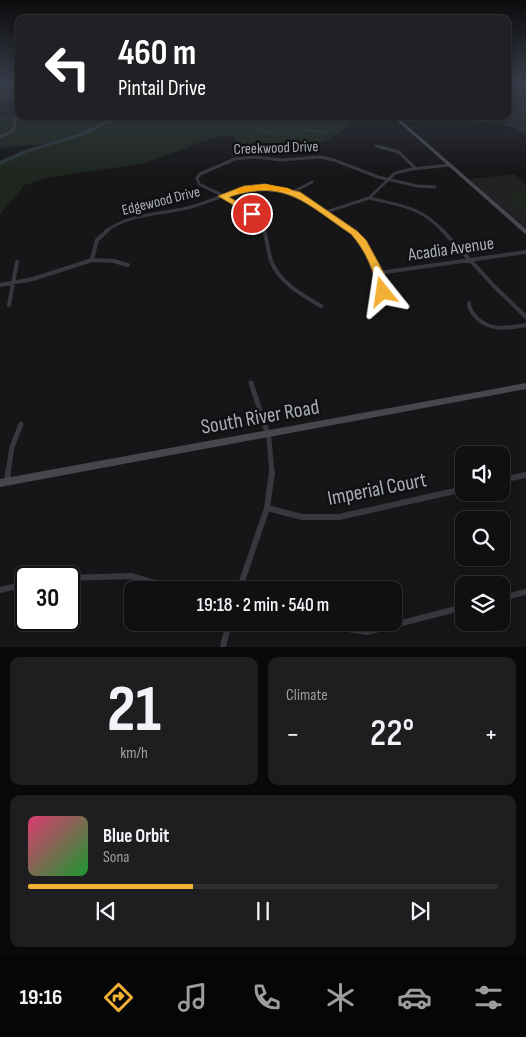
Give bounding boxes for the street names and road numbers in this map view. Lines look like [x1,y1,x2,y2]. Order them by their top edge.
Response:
street label: Creekwood Drive [233,137,319,159]
street label: Edgewood Drive [120,182,202,220]
street label: Acadia Avenue [406,233,495,266]
street label: South River Road [199,394,321,440]
street label: Imperial Court [325,467,429,511]

